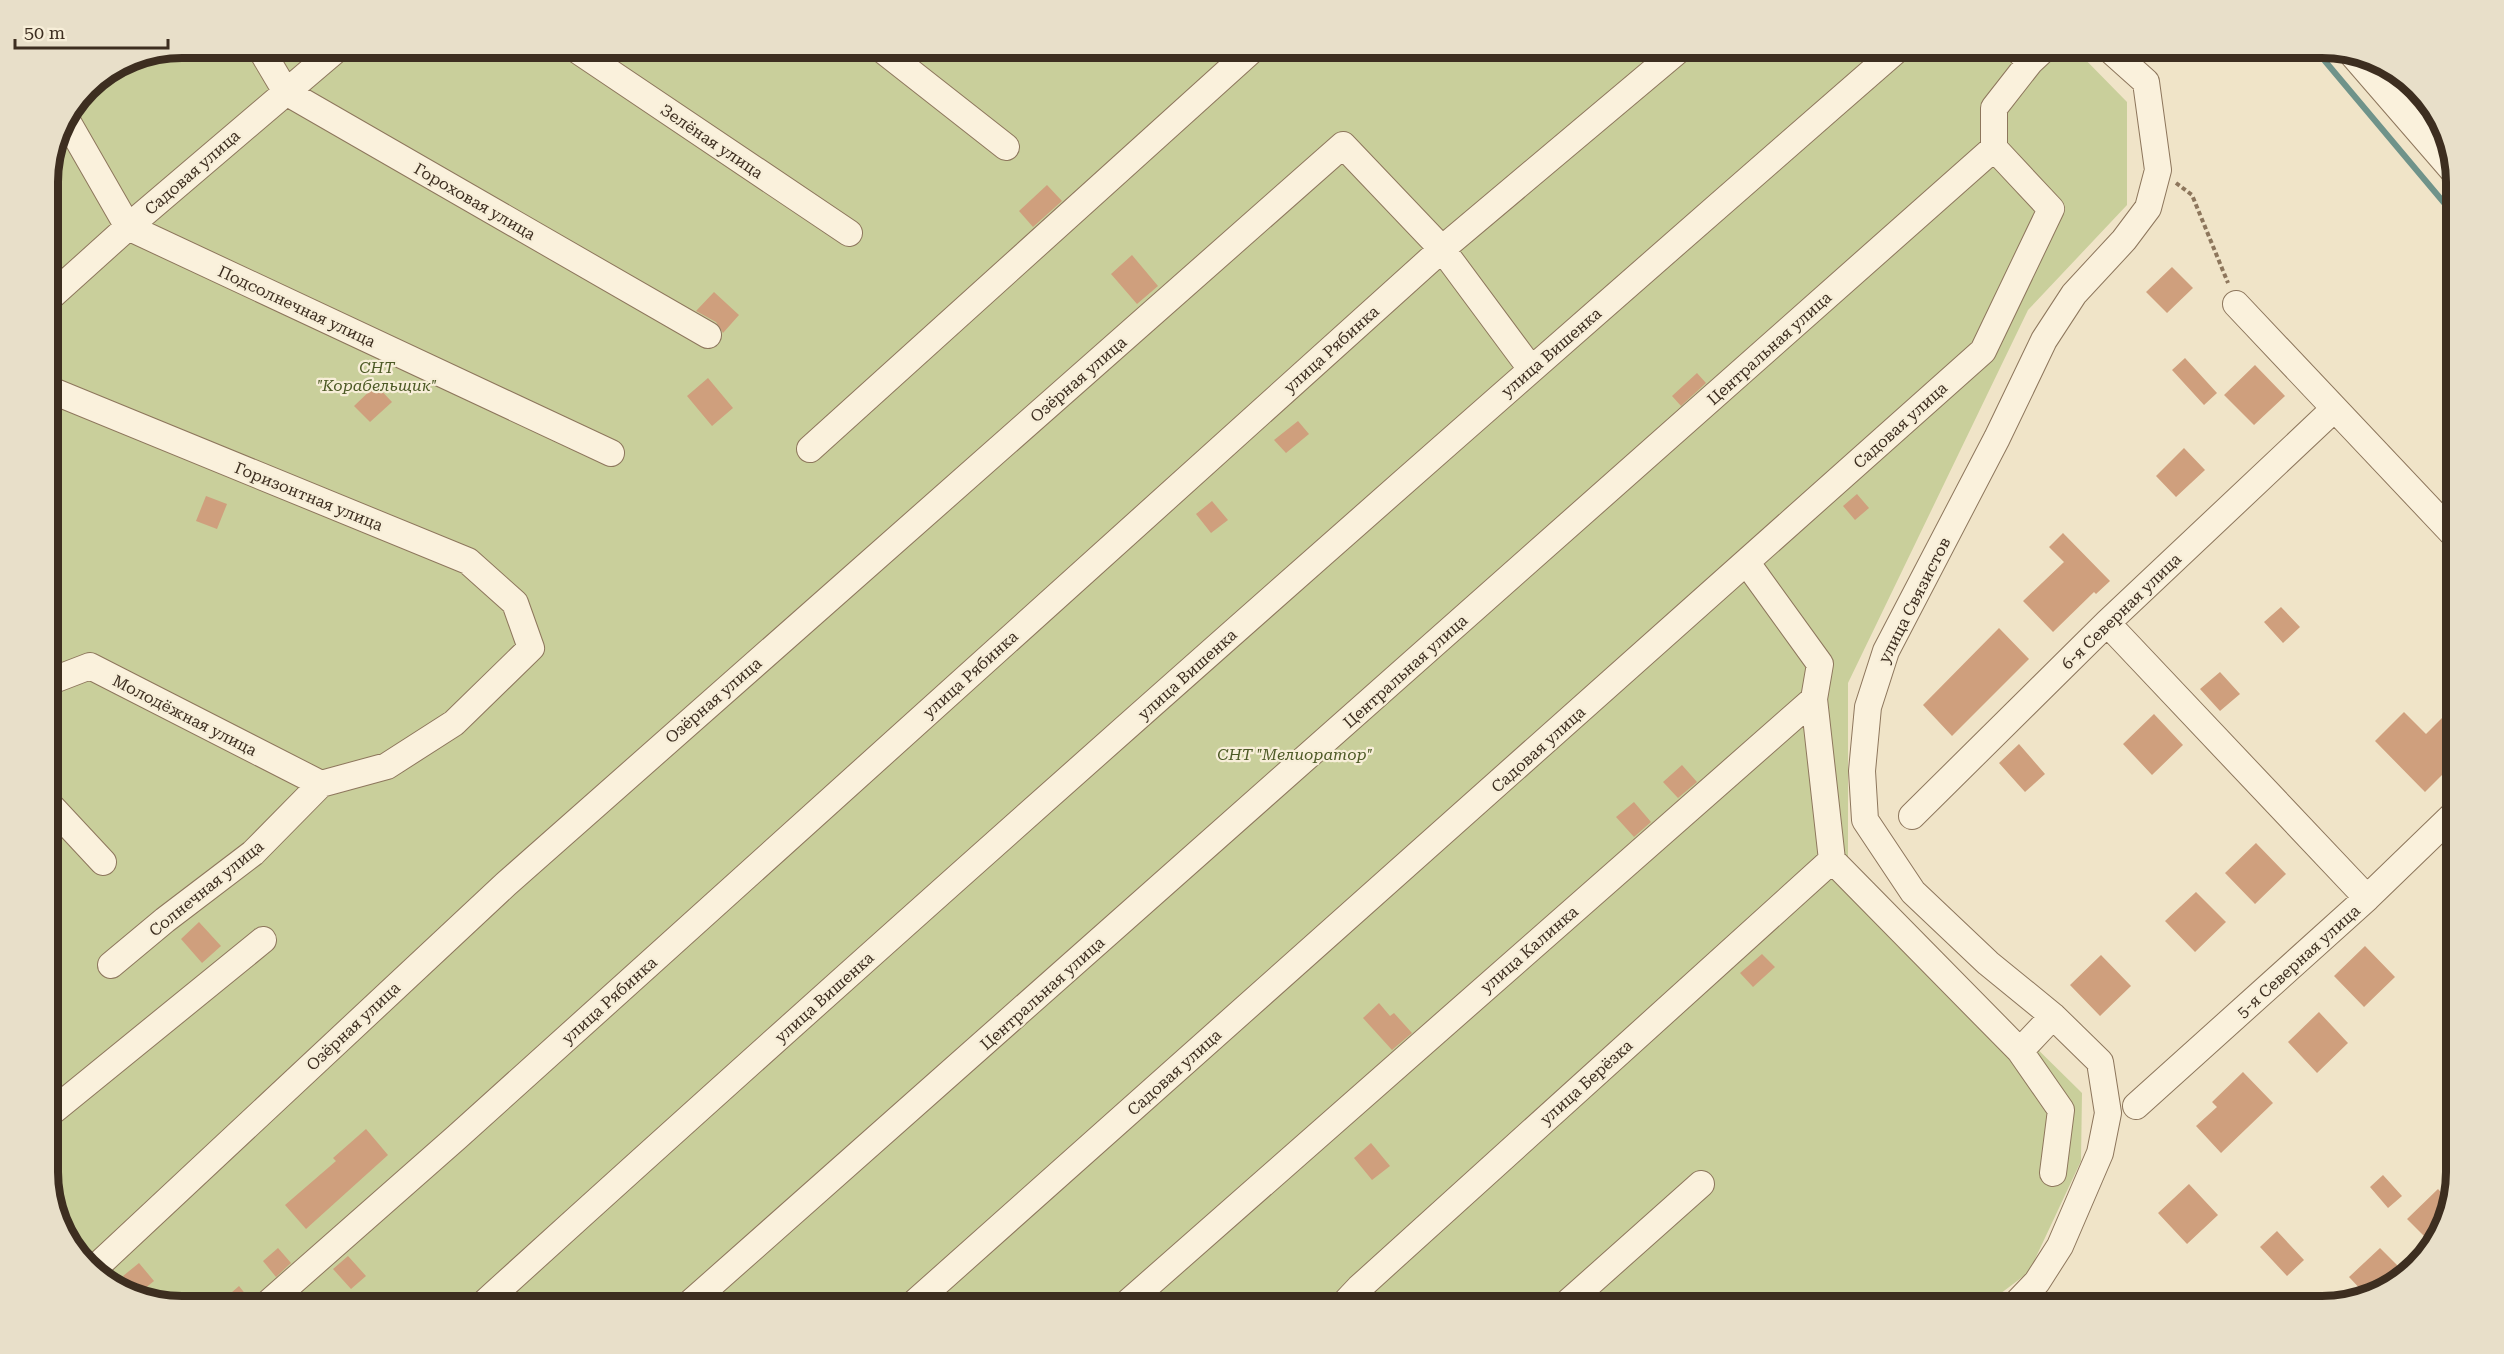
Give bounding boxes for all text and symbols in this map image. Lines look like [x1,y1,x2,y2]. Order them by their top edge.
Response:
scale bar [15,12,168,50]
text: 50 m [24,22,65,43]
street label: Зелёная улица [657,100,767,183]
street label: Садовая улица [141,126,244,219]
street label: Гороховая улица [411,159,539,244]
street label: Подсолнечная улица [215,262,379,351]
street label: Центральная улица [1703,287,1835,409]
street label: улица Рябинка [1280,302,1383,397]
street label: улица Вишенка [1497,304,1605,401]
street label: Озёрная улица [1026,332,1131,426]
park label: СНТ "Корабельщик" [317,358,437,395]
street label: Садовая улица [1849,378,1951,473]
street label: Горизонтная улица [232,458,386,535]
street label: улица Связистов [1874,534,1954,666]
street label: 6-я Северная улица [2058,549,2185,673]
street label: Центральная улица [1339,610,1471,732]
street label: улица Вишенка [1134,625,1241,724]
street label: улица Рябинка [919,627,1022,722]
street label: Озёрная улица [661,653,766,747]
street label: Молодёжная улица [110,671,260,760]
street label: Садовая улица [1487,702,1589,797]
park label: СНТ "Мелиоратор" [1217,745,1373,764]
street label: Солнечная улица [145,836,267,940]
street label: 5-я Северная улица [2233,901,2364,1022]
street label: улица Калинка [1477,902,1582,997]
street label: Центральная улица [976,932,1108,1054]
street label: улица Вишенка [771,948,878,1047]
street label: улица Рябинка [558,953,661,1048]
street label: Озёрная улица [302,978,404,1075]
street label: Садовая улица [1123,1025,1225,1120]
street label: улица Берёзка [1536,1036,1637,1129]

